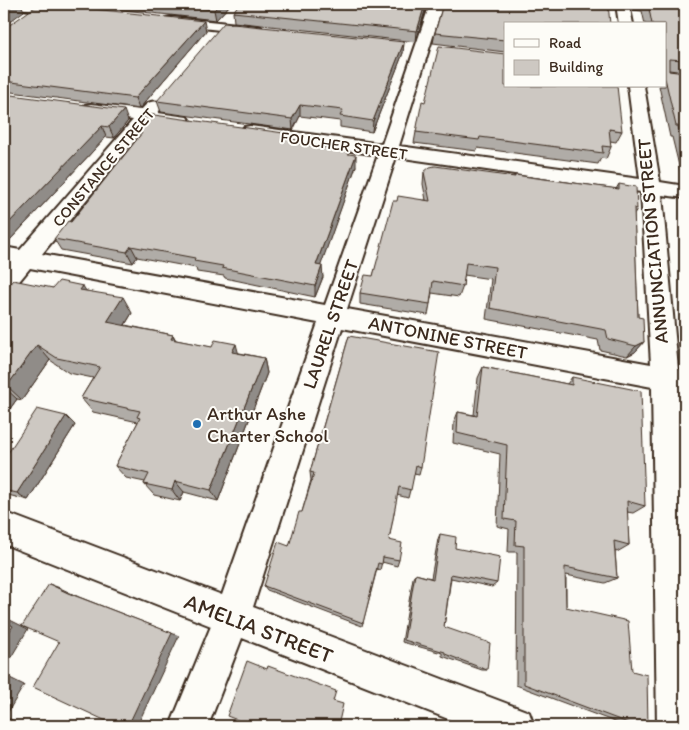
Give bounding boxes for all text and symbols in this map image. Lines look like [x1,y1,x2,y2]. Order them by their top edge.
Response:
legend [504,22,666,88]
text: Road [549,34,582,52]
text: Building [549,58,603,76]
street label: CONSTANCE STREET [48,104,159,231]
street label: FOUCHER STREET [279,127,409,164]
street label: ANNUNCIATION STREET [632,137,673,345]
street label: LAUREL STREET [298,256,363,392]
street label: ANTONINE STREET [366,311,530,364]
place label: Arthur Ashe Charter School [207,402,329,447]
marker: Arthur Ashe Charter School [191,418,203,430]
street label: AMELIA STREET [181,588,338,669]

